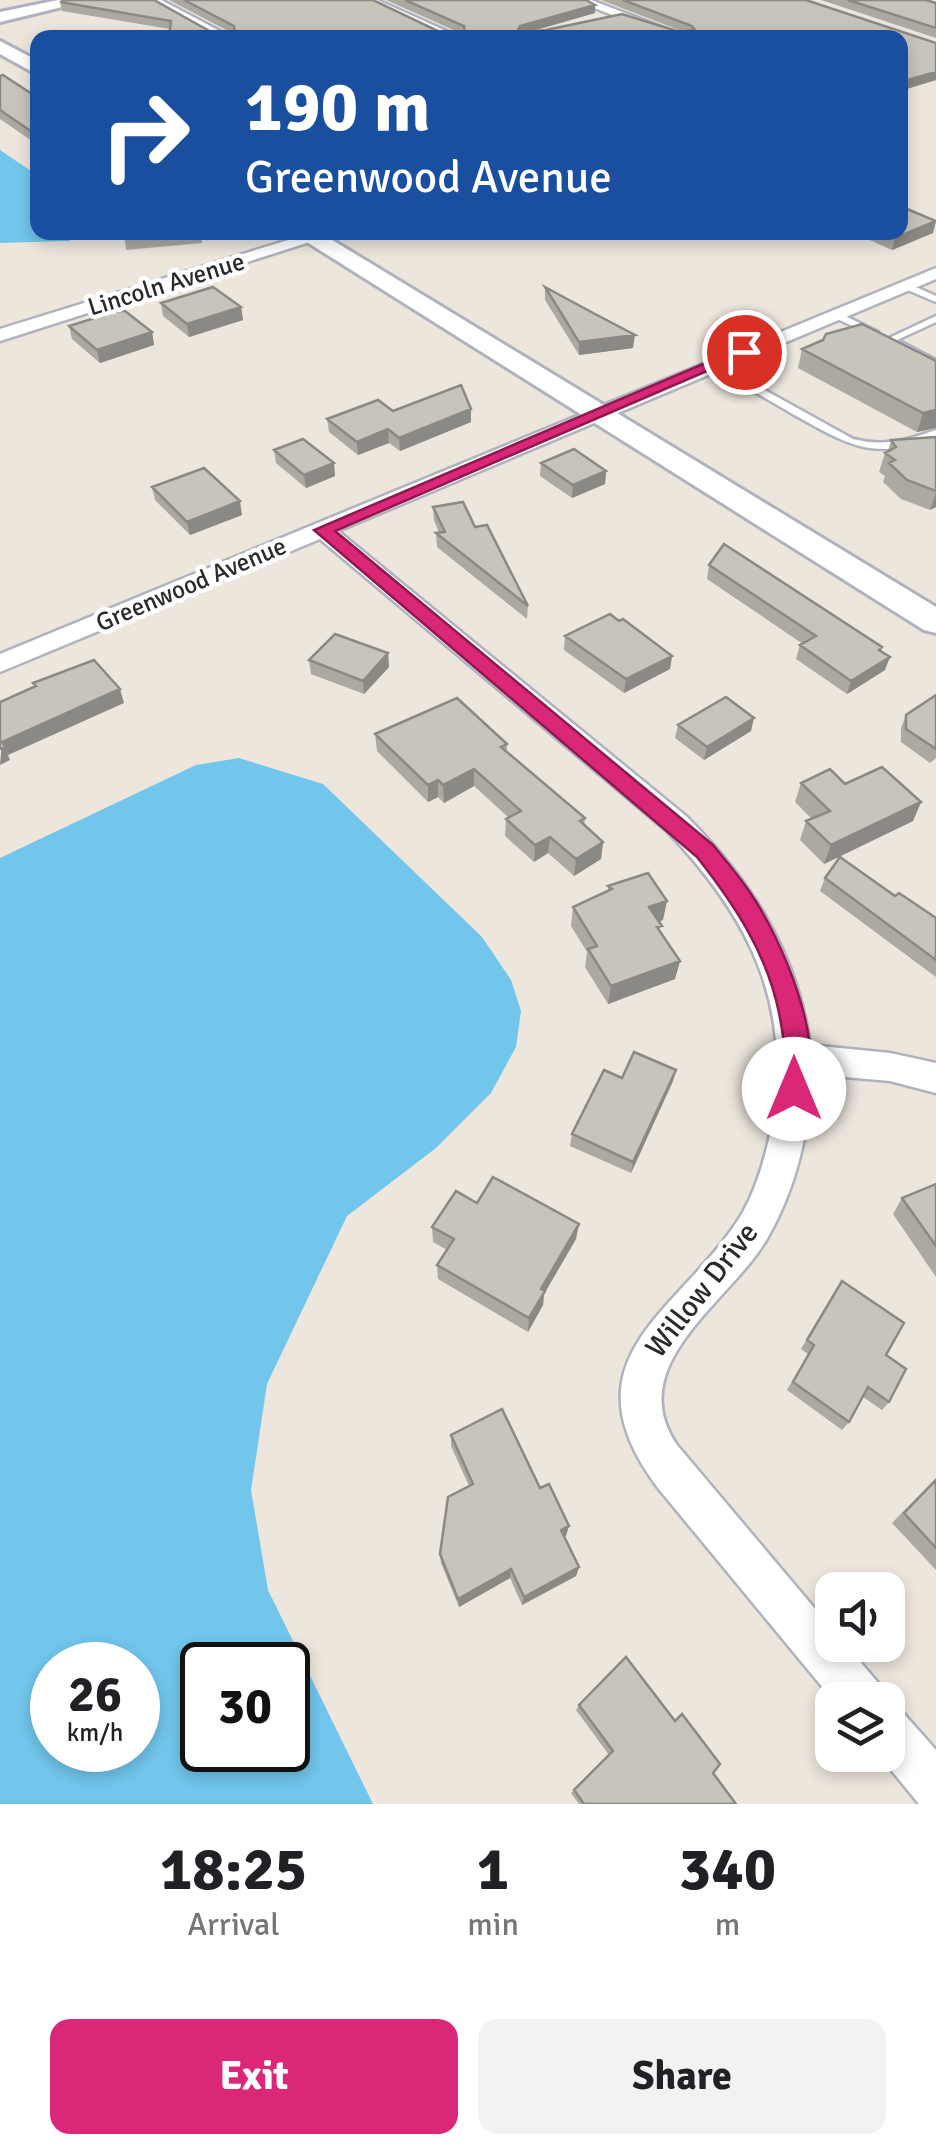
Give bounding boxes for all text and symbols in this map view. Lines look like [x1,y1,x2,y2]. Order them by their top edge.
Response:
text: 190 m [245,64,430,150]
icon: right [80,70,210,200]
text: Greenwood Avenue [245,150,612,205]
street label: Lincoln Avenue [84,245,248,323]
pin [702,310,787,395]
icon: arrive [717,325,772,380]
street label: Greenwood Avenue [91,530,291,638]
position arrow [742,1037,846,1141]
street label: Willow Drive [638,1215,766,1365]
map controls [815,1572,905,1772]
button: sound [815,1572,905,1662]
speed limit sign: 30 [180,1642,310,1772]
text: 26 [68,1664,122,1726]
button: layers [815,1682,905,1772]
text: km/h [67,1717,123,1748]
text: 18:25 [160,1833,307,1907]
text: 1 [477,1833,509,1907]
text: 340 [679,1833,776,1907]
text: Arrival [188,1905,280,1944]
text: min [467,1905,519,1944]
text: m [715,1905,740,1944]
button: Exit [50,2019,458,2134]
button: Share [478,2019,886,2134]

